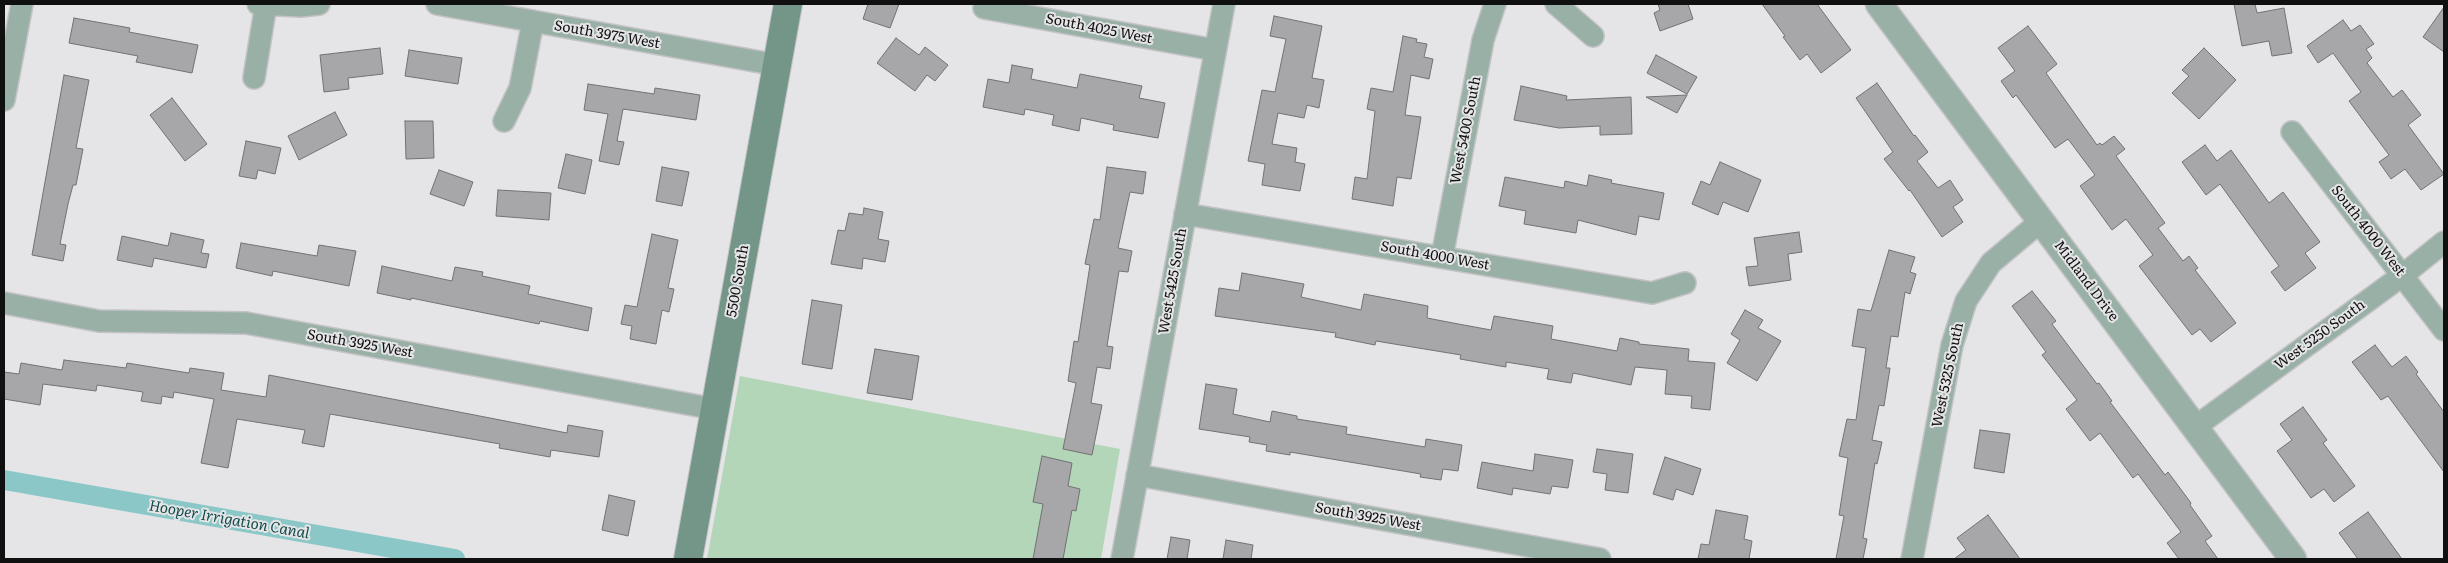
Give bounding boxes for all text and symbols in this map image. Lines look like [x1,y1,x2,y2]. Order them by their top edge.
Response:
street label: South 4025 West [1044,10,1154,48]
street label: South 3975 West [553,17,661,53]
street label: West 5400 South [1447,75,1485,185]
street label: South 4000 West [2327,182,2409,280]
street label: West 5425 South [1155,227,1191,335]
street label: Midland Drive [2050,237,2122,325]
street label: South 4000 West [1379,238,1491,274]
street label: 5500 South [723,244,753,318]
street label: West 5250 South [2271,297,2369,373]
street label: West 5325 South [1929,321,1967,429]
street label: South 3925 West [306,326,414,362]
water label: Hooper Irrigation Canal [147,497,311,543]
street label: South 3925 West [1314,499,1422,535]

